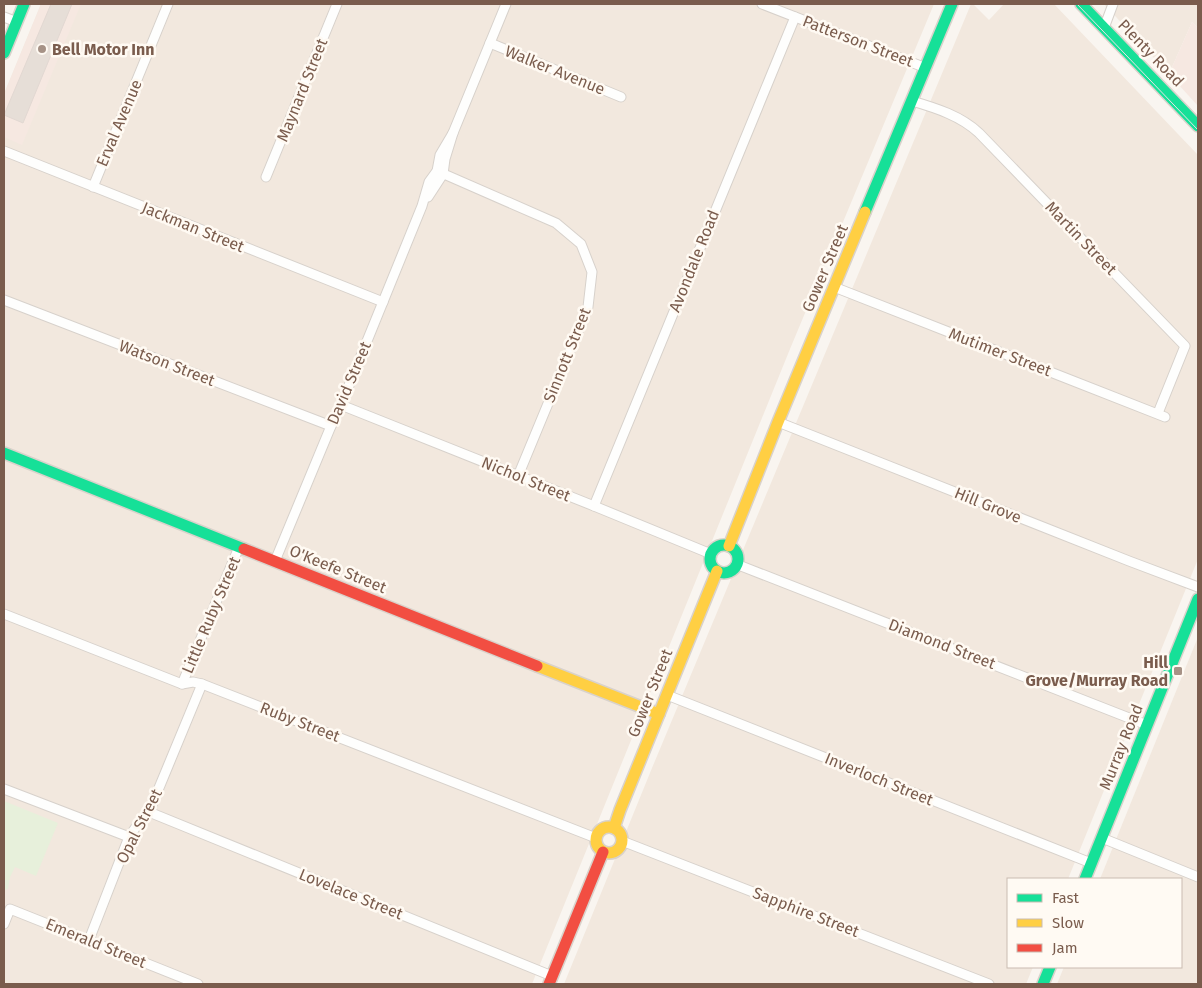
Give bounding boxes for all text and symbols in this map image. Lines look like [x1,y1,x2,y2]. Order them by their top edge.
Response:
street label: Patterson Street [800,11,916,71]
street label: Plenty Road [1114,15,1188,91]
street label: Maynard Street [273,35,331,144]
place label: Bell Motor Inn [52,40,155,59]
street label: Walker Avenue [502,41,608,99]
marker: Bell Motor Inn [36,43,48,55]
street label: Erval Avenue [92,77,146,169]
street label: Martin Street [1041,197,1121,279]
street label: Jackman Street [139,198,247,256]
street label: Avondale Road [665,207,723,315]
street label: Gower Street [798,221,852,315]
street label: Sinnott Street [539,305,595,405]
street label: Mutimer Street [946,324,1054,380]
street label: Watson Street [116,336,218,390]
street label: David Street [323,338,375,427]
street label: Nichol Street [479,453,573,506]
street label: Hill Grove [952,483,1024,527]
street label: O'Keefe Street [287,541,389,597]
street label: Little Ruby Street [178,553,244,676]
street label: Diamond Street [886,615,998,673]
street label: Gower Street [624,646,676,740]
place label: Hill Grove/Murray Road [1026,653,1168,690]
marker: Hill Grove/Murray Road [1172,665,1184,677]
street label: Ruby Street [257,698,343,746]
street label: Murray Road [1095,701,1147,793]
street label: Inverloch Street [822,749,936,809]
street label: Opal Street [112,785,166,867]
street label: Lovelace Street [296,865,406,924]
legend [1007,878,1182,968]
street label: Sapphire Street [750,883,862,941]
text: Fast [1052,889,1079,907]
street label: Emerald Street [43,914,149,972]
text: Slow [1052,914,1084,932]
text: Jam [1052,939,1078,957]

